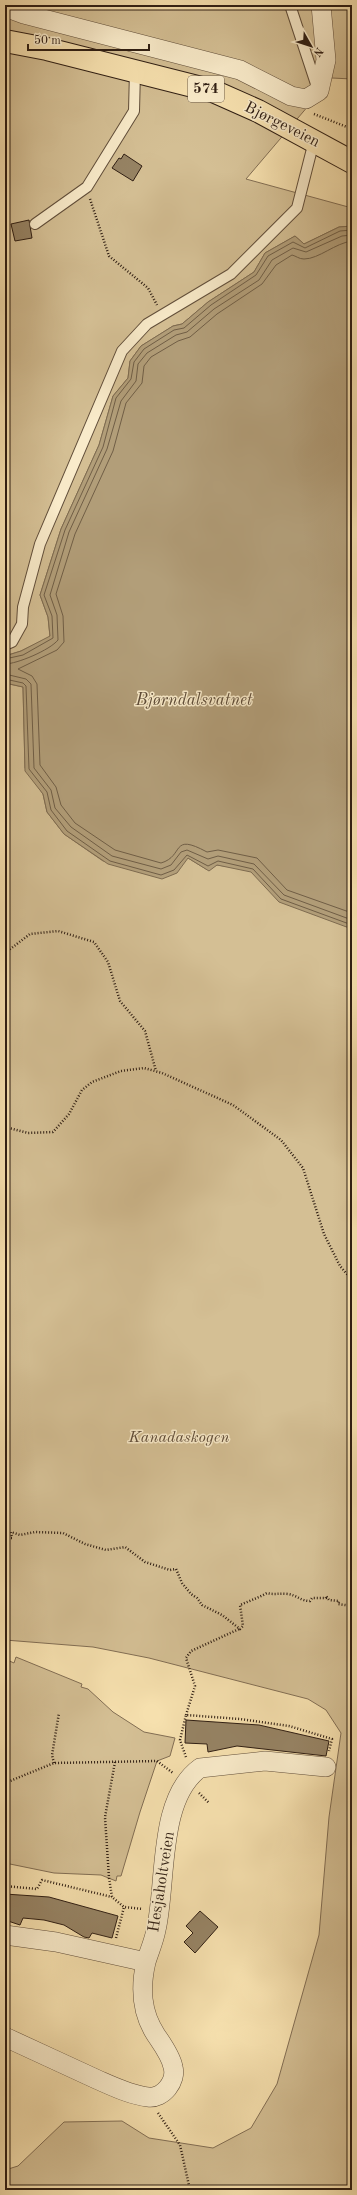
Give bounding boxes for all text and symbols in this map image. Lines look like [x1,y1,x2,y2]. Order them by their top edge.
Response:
scale bar [28,26,149,52]
north arrow [291,26,331,66]
text: 50 m [34,34,61,47]
text: N [310,45,325,59]
road number: 574 [188,76,224,102]
street label: Bjørgeveien [242,99,322,151]
water label: Bjørndalsvatnet [134,692,253,709]
park label: Kanadaskogen [128,1430,229,1446]
street label: Hesjaholtveien [146,1830,178,1934]

